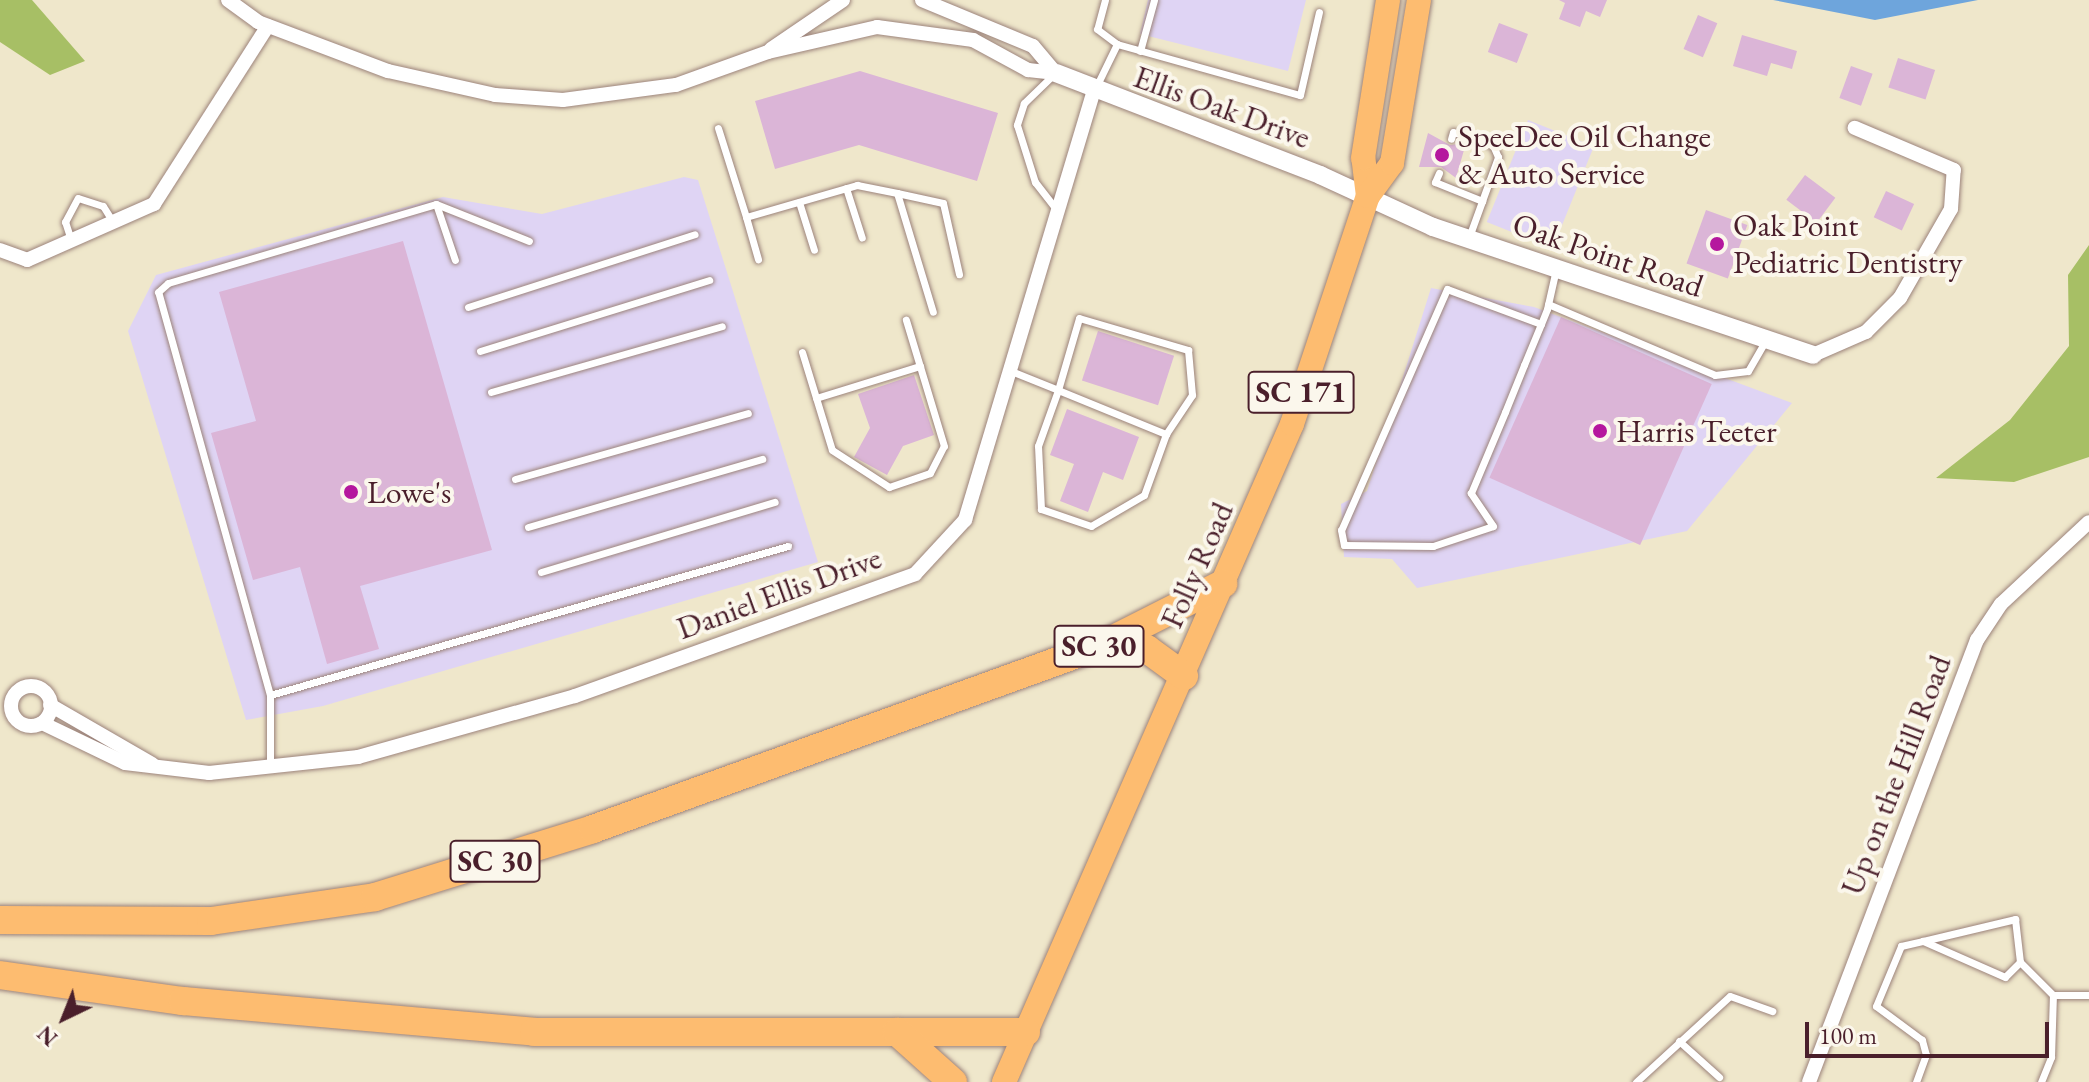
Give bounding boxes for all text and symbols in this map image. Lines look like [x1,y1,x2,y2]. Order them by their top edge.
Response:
street label: Ellis Oak Drive [1129,57,1315,157]
place label: SpeeDee Oil Change & Auto Service [1458,118,1711,193]
marker: SpeeDee Oil Change & Auto Service [1433,146,1451,164]
street label: Oak Point Road [1508,205,1708,305]
place label: Oak Point Pediatric Dentistry [1733,207,1963,282]
marker: Oak Point Pediatric Dentistry [1708,235,1726,253]
road number: SC 171 [1247,366,1355,418]
place label: Harris Teeter [1616,412,1777,450]
marker: Harris Teeter [1591,422,1609,440]
place label: Lowe's [367,473,451,511]
marker: Lowe's [342,483,360,501]
street label: Folly Road [1152,496,1242,634]
street label: Daniel Ellis Drive [672,538,886,648]
road number: SC 30 [1053,620,1145,672]
street label: Up on the Hill Road [1833,650,1959,900]
road number: SC 30 [449,835,541,887]
north arrow [24,978,104,1058]
scale bar [1809,1006,2053,1056]
text: N [31,1019,64,1053]
text: 100 m [1819,1020,1877,1051]

